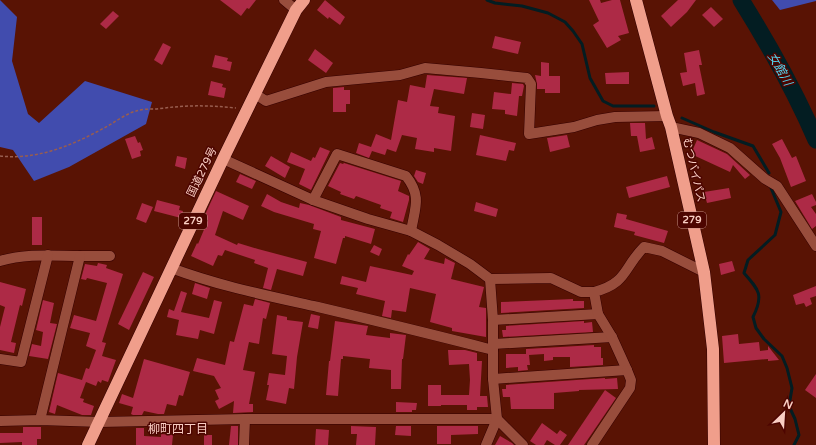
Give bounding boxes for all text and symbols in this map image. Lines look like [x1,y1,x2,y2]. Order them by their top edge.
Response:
water label: 女館川 [765,50,796,90]
street label: むつバイパス [680,136,708,204]
street label: 国道279号 [184,145,220,199]
road number: 279 [678,212,706,228]
road number: 279 [179,213,207,229]
north arrow [764,393,804,433]
text: N [781,397,795,412]
district label: 柳町四丁目 [148,422,208,436]

